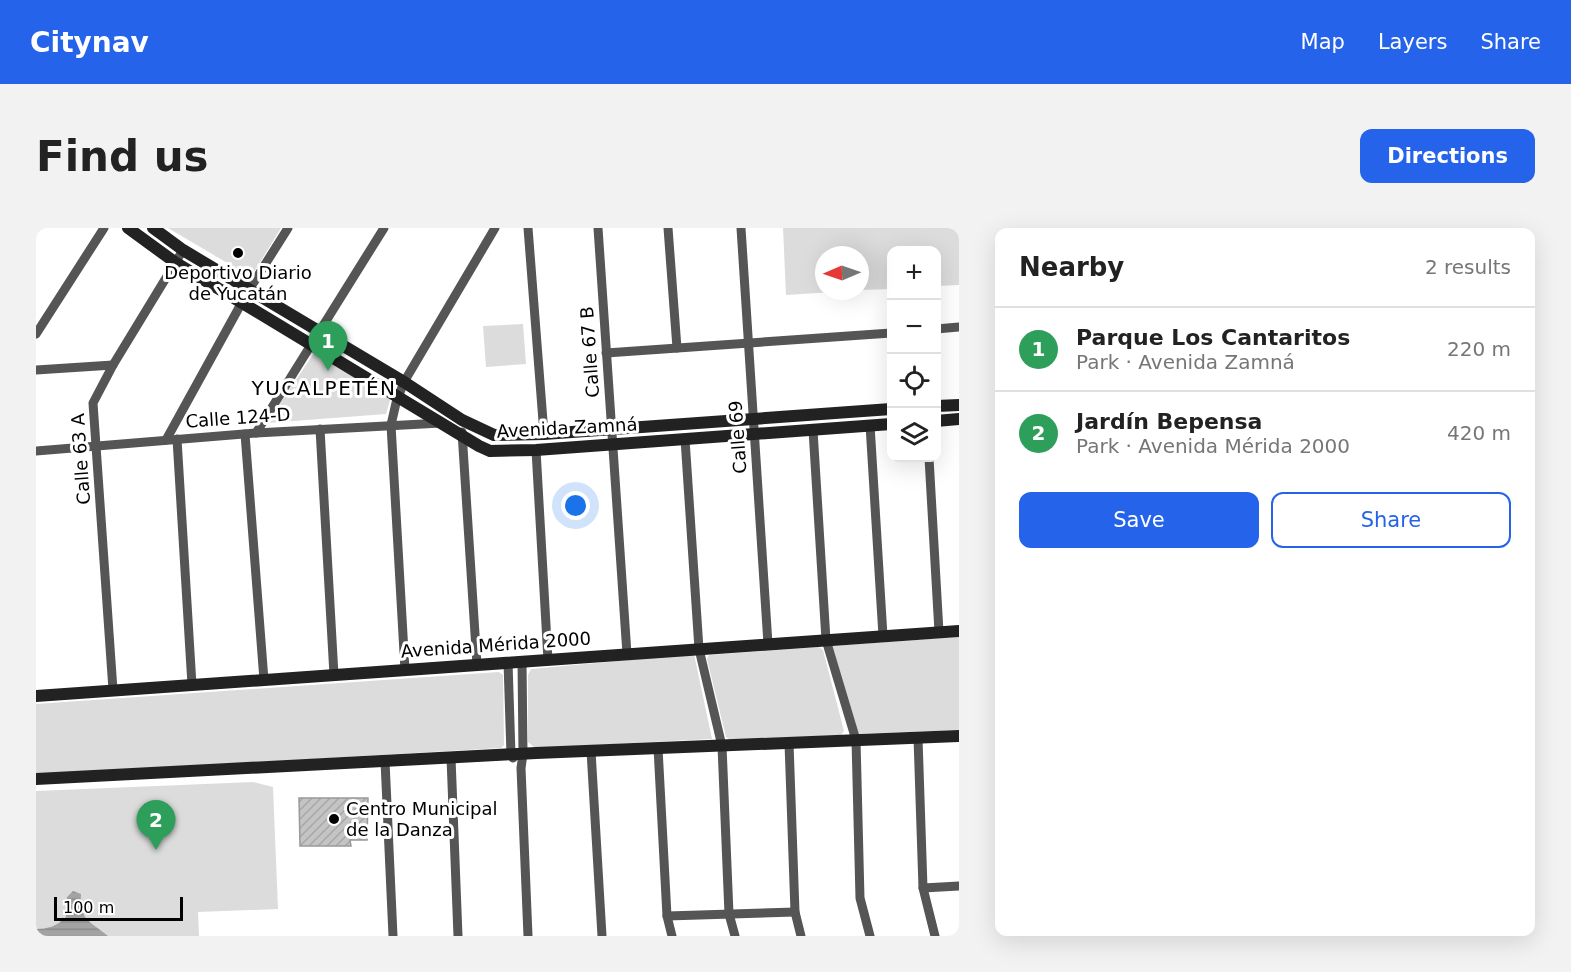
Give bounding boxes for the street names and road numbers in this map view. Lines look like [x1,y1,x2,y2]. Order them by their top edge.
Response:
street label: Calle 67 B [576,306,603,398]
street label: Calle 69 [724,400,751,474]
street label: Calle 124-D [185,403,291,432]
street label: Calle 63 A [67,412,94,505]
street label: Avenida Zamná [496,413,638,442]
street label: Avenida Mérida 2000 [400,627,592,662]

